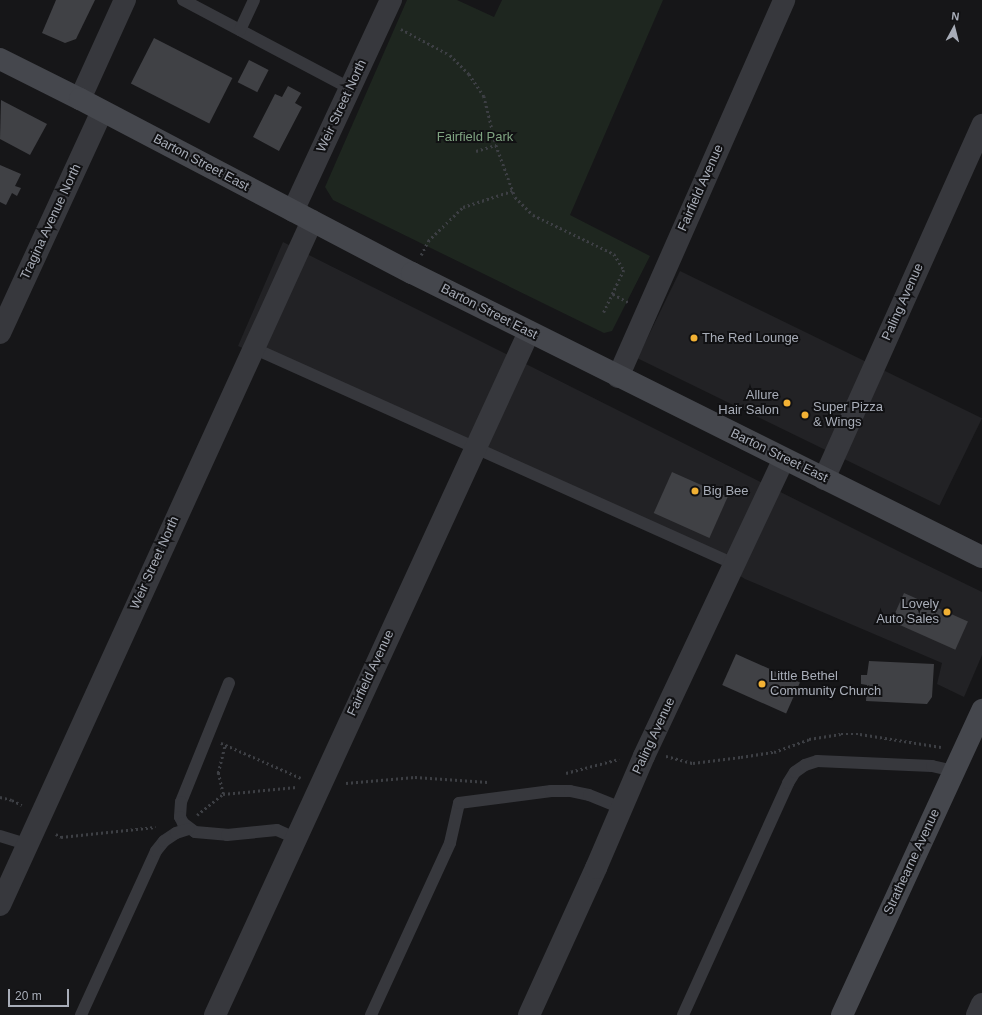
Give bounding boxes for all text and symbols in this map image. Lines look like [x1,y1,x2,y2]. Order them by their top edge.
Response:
north arrow [934,8,974,48]
text: N [951,10,960,23]
street label: Weir Street North [314,57,370,155]
park label: Fairfield Park [437,129,513,145]
street label: Barton Street East [150,131,252,195]
street label: Fairfield Avenue [675,142,727,234]
street label: Tragina Avenue North [17,161,85,283]
street label: Paling Avenue [879,261,927,343]
street label: Barton Street East [438,281,540,343]
place label: The Red Lounge [702,330,799,346]
marker: The Red Lounge [689,333,699,343]
place label: Allure Hair Salon [718,388,779,419]
marker: Allure Hair Salon [782,398,792,408]
place label: Super Pizza & Wings [813,400,883,431]
marker: Super Pizza & Wings [800,410,810,420]
street label: Barton Street East [728,426,830,486]
place label: Big Bee [703,483,749,499]
marker: Big Bee [690,486,700,496]
street label: Weir Street North [128,514,182,612]
place label: Lovely Auto Sales [876,597,939,628]
marker: Lovely Auto Sales [942,607,952,617]
street label: Fairfield Avenue [344,627,398,719]
place label: Little Bethel Community Church [770,669,881,700]
marker: Little Bethel Community Church [757,679,767,689]
street label: Paling Avenue [629,695,679,777]
street label: Strathearne Avenue [881,806,943,918]
scale bar [10,981,71,1007]
text: 20 m [15,989,42,1003]

